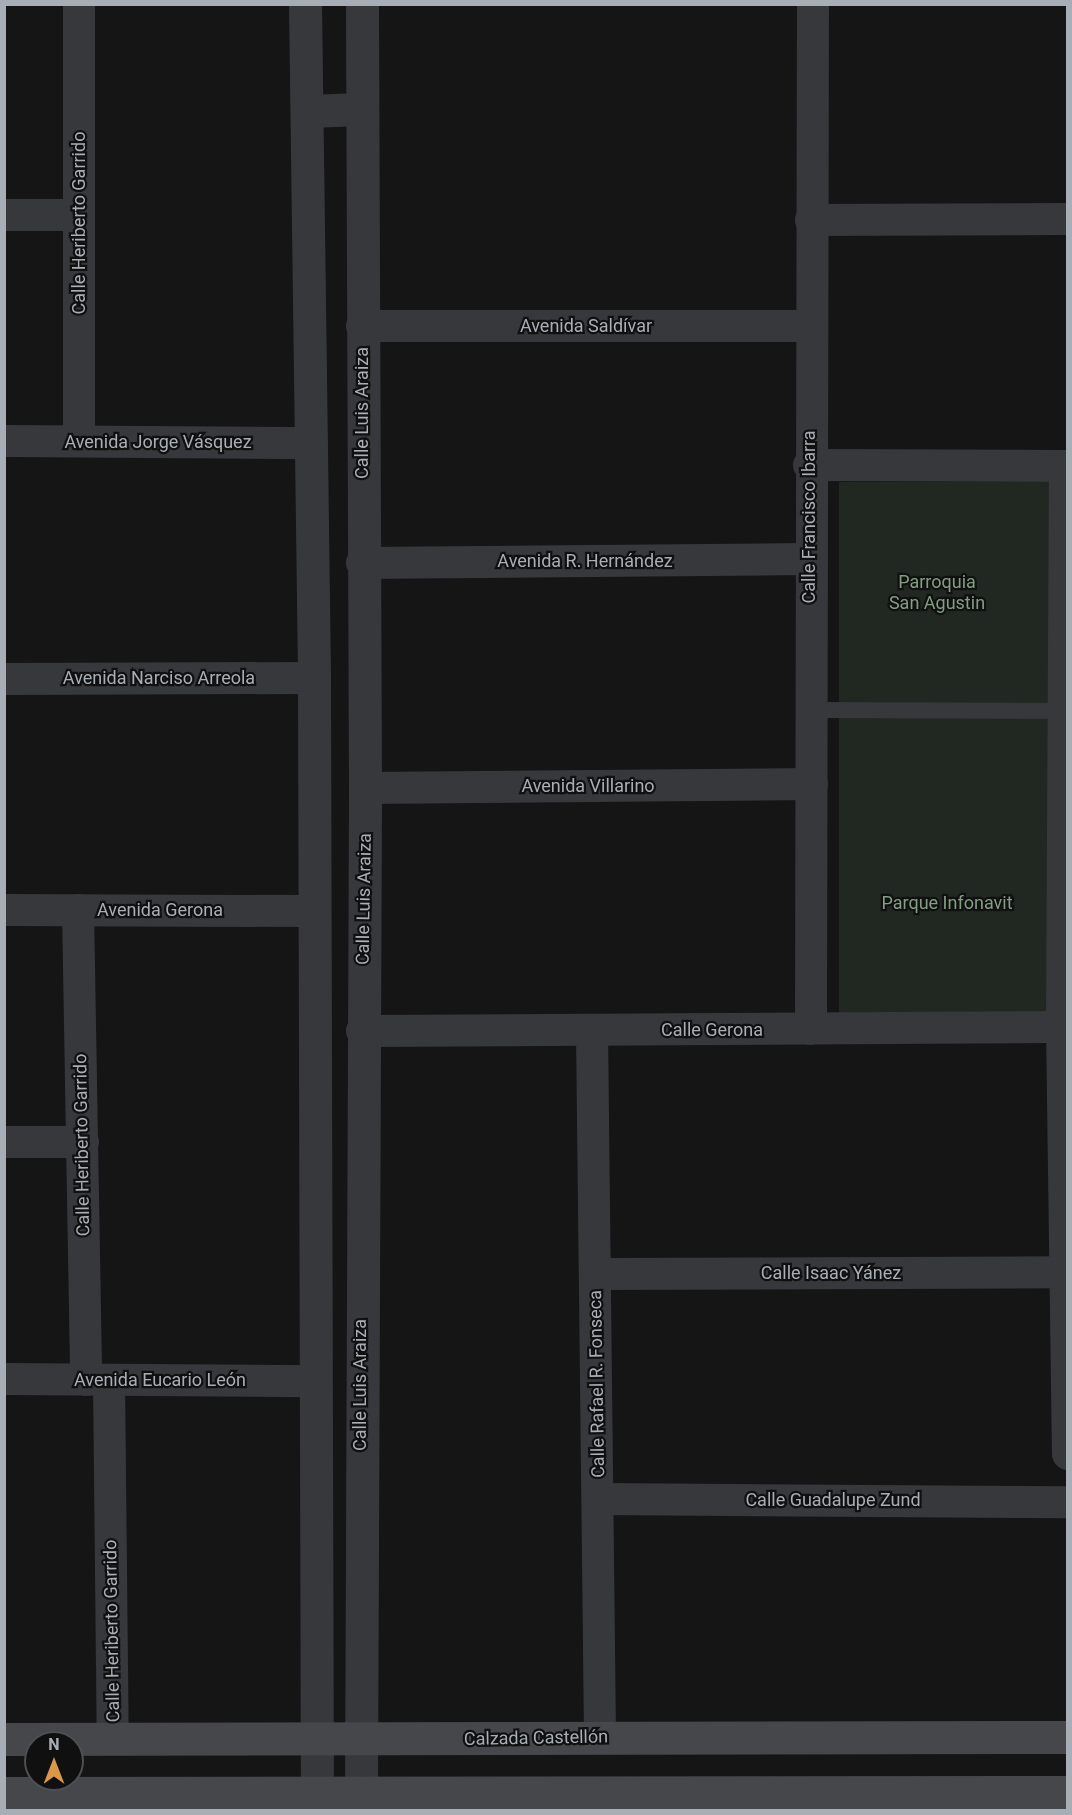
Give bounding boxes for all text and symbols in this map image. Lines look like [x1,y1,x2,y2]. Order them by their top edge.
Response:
street label: Calle Heriberto Garrido [68,132,90,314]
street label: Avenida Saldívar [520,315,652,337]
street label: Calle Luis Araiza [351,347,373,479]
street label: Calle Francisco Ibarra [798,430,820,604]
street label: Avenida Jorge Vásquez [64,431,252,453]
street label: Avenida R. Hernández [497,550,673,572]
park label: Parroquia San Agustin [889,572,985,614]
street label: Avenida Narciso Arreola [63,667,255,689]
street label: Avenida Villarino [521,775,655,797]
street label: Calle Luis Araiza [352,833,376,965]
park label: Parque Infonavit [881,892,1013,914]
street label: Avenida Gerona [97,899,223,921]
street label: Calle Gerona [661,1019,763,1041]
street label: Calle Heriberto Garrido [70,1053,94,1237]
street label: Calle Isaac Yánez [761,1262,901,1284]
street label: Calle Rafael R. Fonseca [585,1290,609,1478]
street label: Calle Luis Araiza [349,1319,371,1451]
street label: Avenida Eucario León [74,1369,246,1391]
street label: Calle Guadalupe Zund [745,1489,921,1511]
street label: Calle Heriberto Garrido [100,1539,124,1723]
street label: Calzada Castellón [464,1726,608,1750]
north arrow [24,1731,84,1791]
text: N [48,1735,60,1754]

